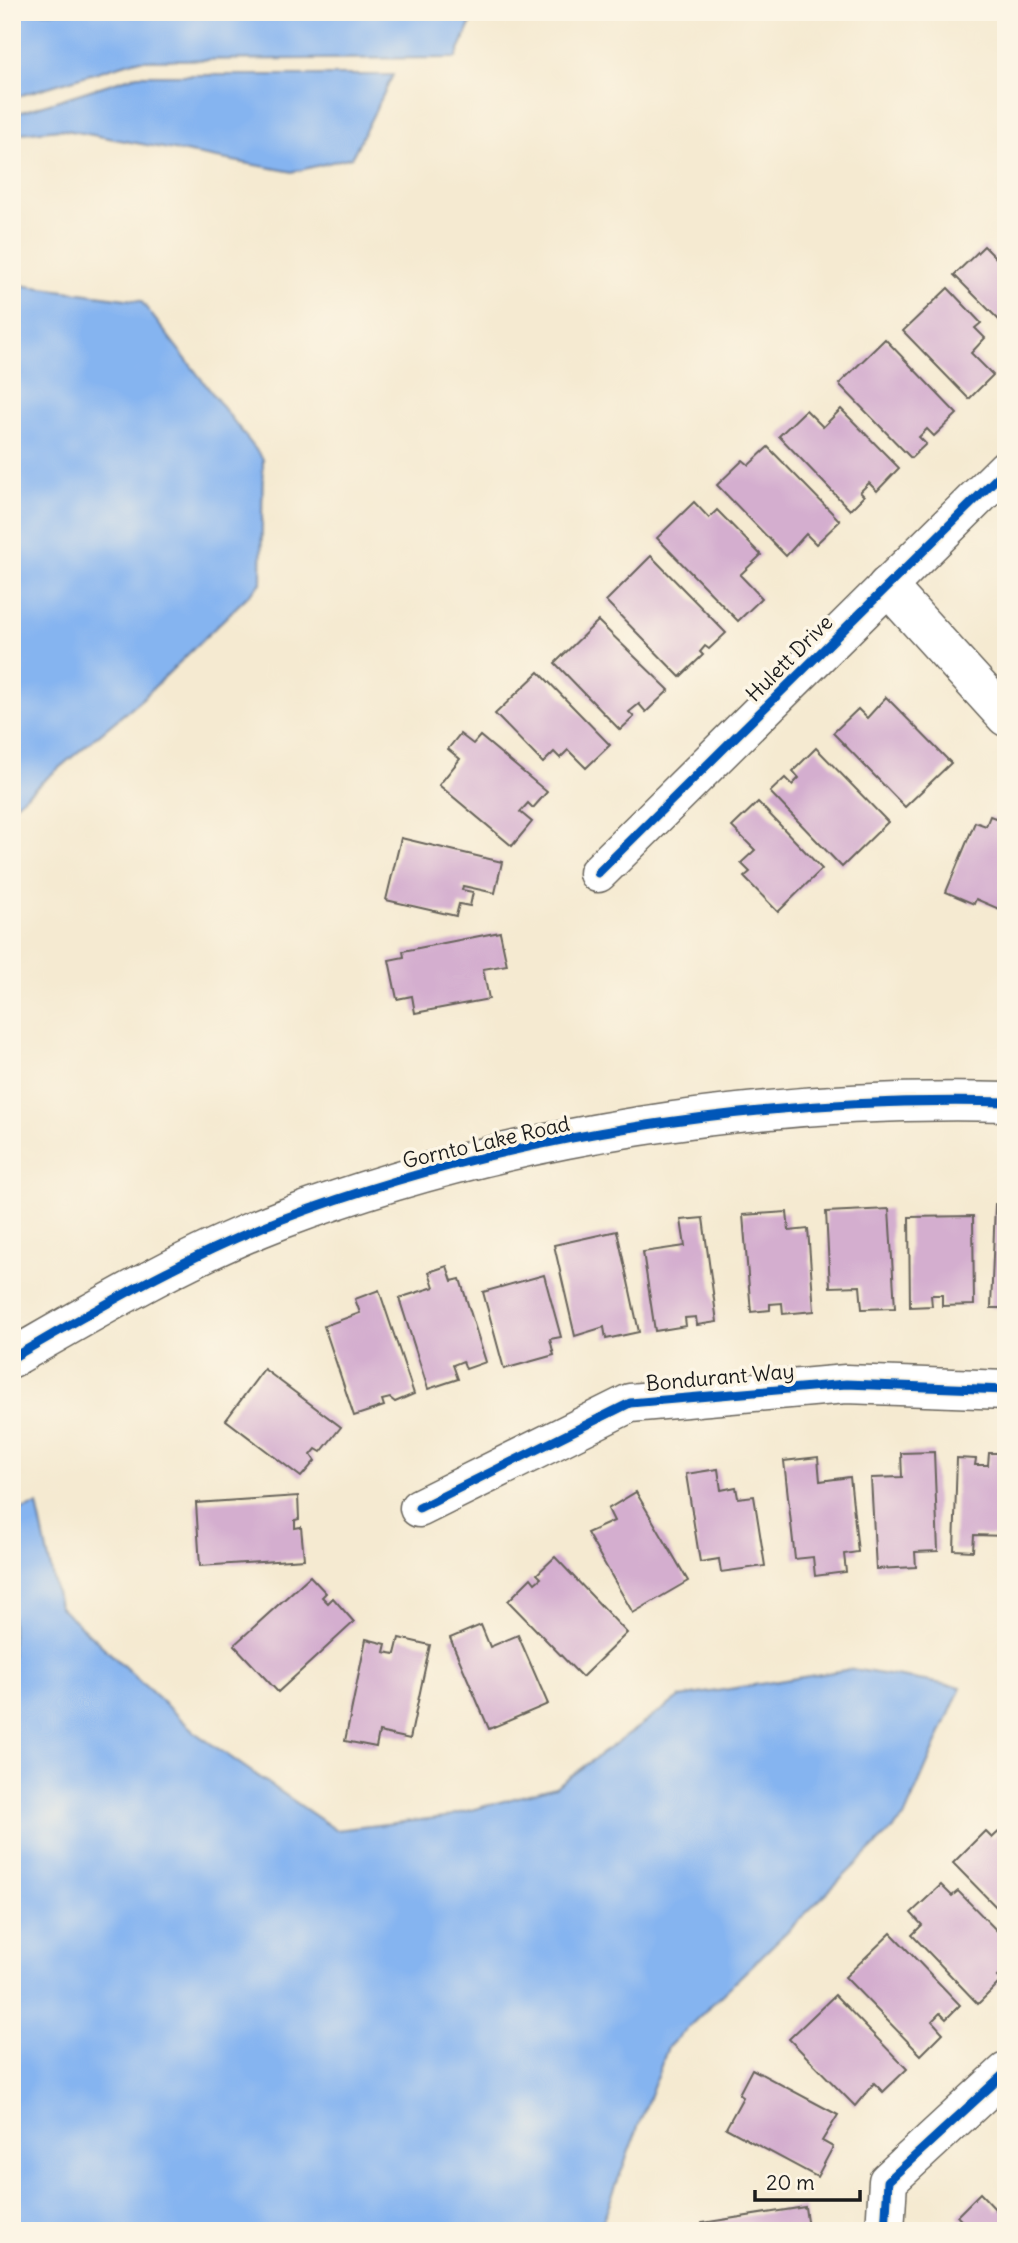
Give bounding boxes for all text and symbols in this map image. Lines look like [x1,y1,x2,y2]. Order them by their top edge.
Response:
street label: Hulett Drive [740,609,838,707]
street label: Gornto Lake Road [400,1110,572,1174]
street label: Bondurant Way [645,1357,795,1397]
scale bar [755,2159,860,2203]
text: 20 m [766,2169,815,2196]

